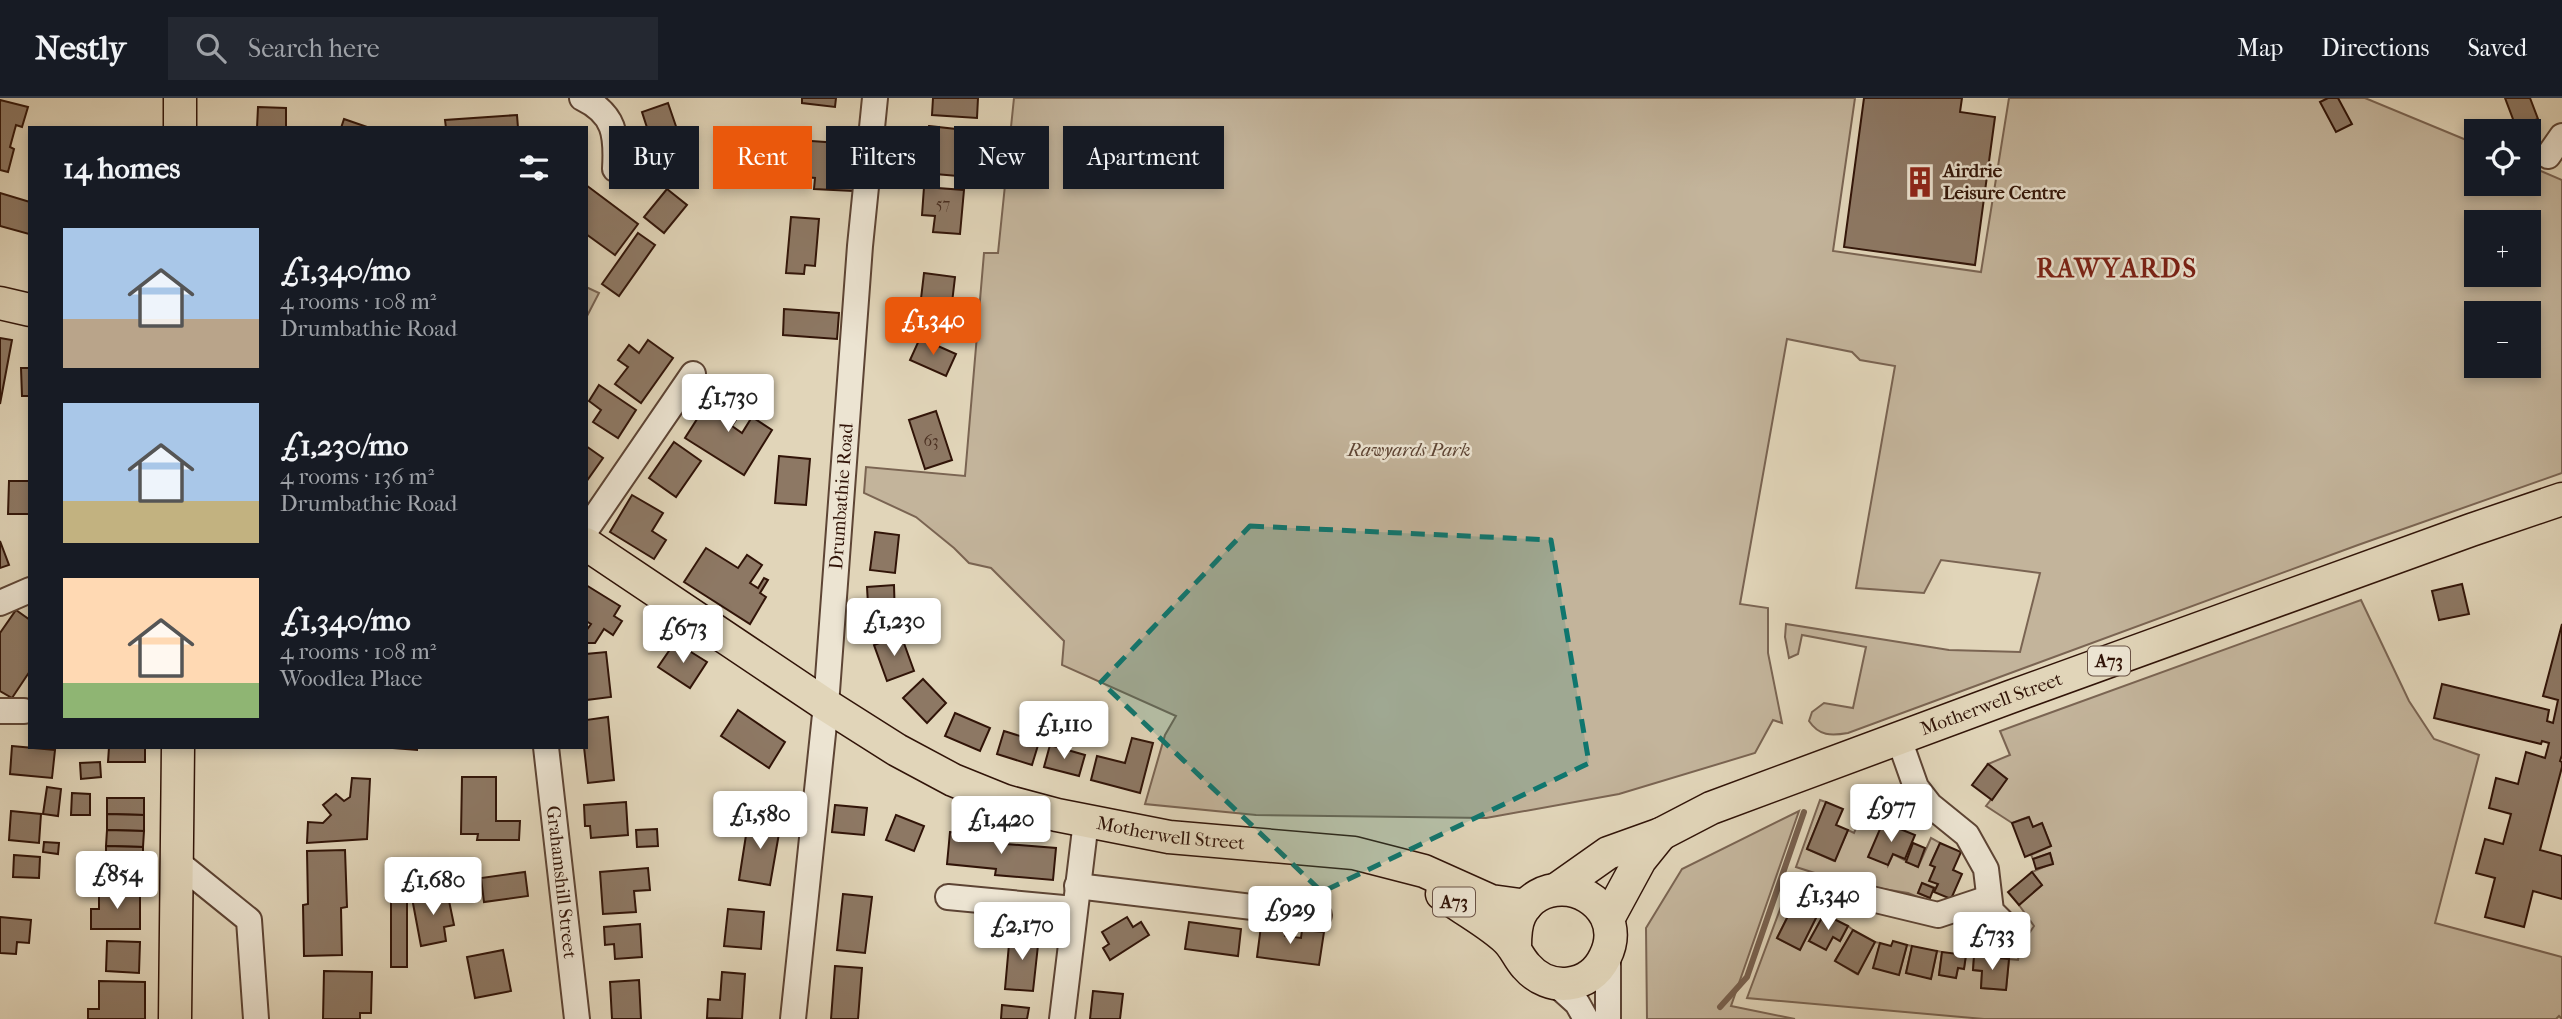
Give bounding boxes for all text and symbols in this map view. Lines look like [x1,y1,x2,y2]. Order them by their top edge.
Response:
search box [168,17,658,80]
text: Nestly [35,29,126,68]
icon: search [192,29,230,67]
text: Search here [248,33,380,64]
text: Map [2237,34,2283,62]
text: Directions [2321,34,2429,62]
text: Saved [2467,34,2527,62]
map controls [2464,119,2541,378]
button: locate [2464,119,2541,196]
chip: Buy [609,126,699,189]
chip: Rent [713,126,812,189]
chip: Filters [826,126,940,189]
chip: New [954,126,1049,189]
chip: Apartment [1063,126,1224,189]
icon: filters [515,149,553,187]
text: 14 homes [63,151,180,186]
place label: Airdrie Leisure Centre [1942,160,2067,204]
building icon: Airdrie Leisure Centre [1903,165,1937,199]
house number: 57 [936,194,951,213]
button: + [2464,210,2541,287]
text: £1,340/mo [280,253,411,288]
district label: RAWYARDS [2036,253,2198,284]
icon: home [119,256,203,340]
text: 4 rooms · 108 m² [280,288,436,315]
pin: £1,340 [876,298,990,357]
button: − [2464,301,2541,378]
text: £1,340 [901,306,965,333]
text: Drumbathie Road [280,315,457,342]
pin: £1,730 [671,374,785,434]
text: £1,730 [698,383,758,410]
street label: Drumbathie Road [825,422,858,570]
text: £1,230/mo [280,428,409,463]
icon: home [119,431,203,515]
house number: 63 [923,431,939,450]
park label: Rawyards Park [1345,439,1471,461]
text: 4 rooms · 136 m² [280,463,434,490]
text: Drumbathie Road [280,490,457,517]
pin: £1,230 [837,598,951,658]
text: £1,340/mo [280,603,411,638]
icon: home [119,606,203,690]
pin: £673 [642,606,724,665]
text: £1,230 [863,607,925,634]
text: £673 [659,614,707,641]
text: 4 rooms · 108 m² [280,638,436,665]
road number: A73 [2088,646,2130,676]
text: Woodlea Place [280,665,422,692]
street label: Motherwell Street [1917,668,2065,740]
pin: £1,110 [1007,702,1121,761]
text: £1,110 [1035,710,1093,737]
pin: £977 [1850,784,1932,844]
pin: £1,580 [703,792,817,851]
text: £977 [1866,793,1916,820]
pin: £1,420 [944,796,1058,856]
text: £1,580 [729,800,791,827]
street label: Grahamshill Street [542,805,581,960]
text: £1,420 [967,805,1035,832]
street label: Motherwell Street [1095,812,1246,855]
pin: £854 [76,852,158,911]
pin: £1,680 [376,858,490,917]
text: £854 [92,860,142,887]
text: £1,680 [401,866,465,893]
pin: £1,340 [1771,872,1885,932]
text: £1,340 [1796,881,1860,908]
pin: £929 [1249,886,1331,946]
road number: A73 [1433,888,1475,916]
text: £929 [1264,895,1316,922]
pin: £2,170 [965,902,1079,962]
text: £2,170 [990,911,1054,938]
pin: £733 [1951,912,2033,972]
text: £733 [1969,921,2015,948]

